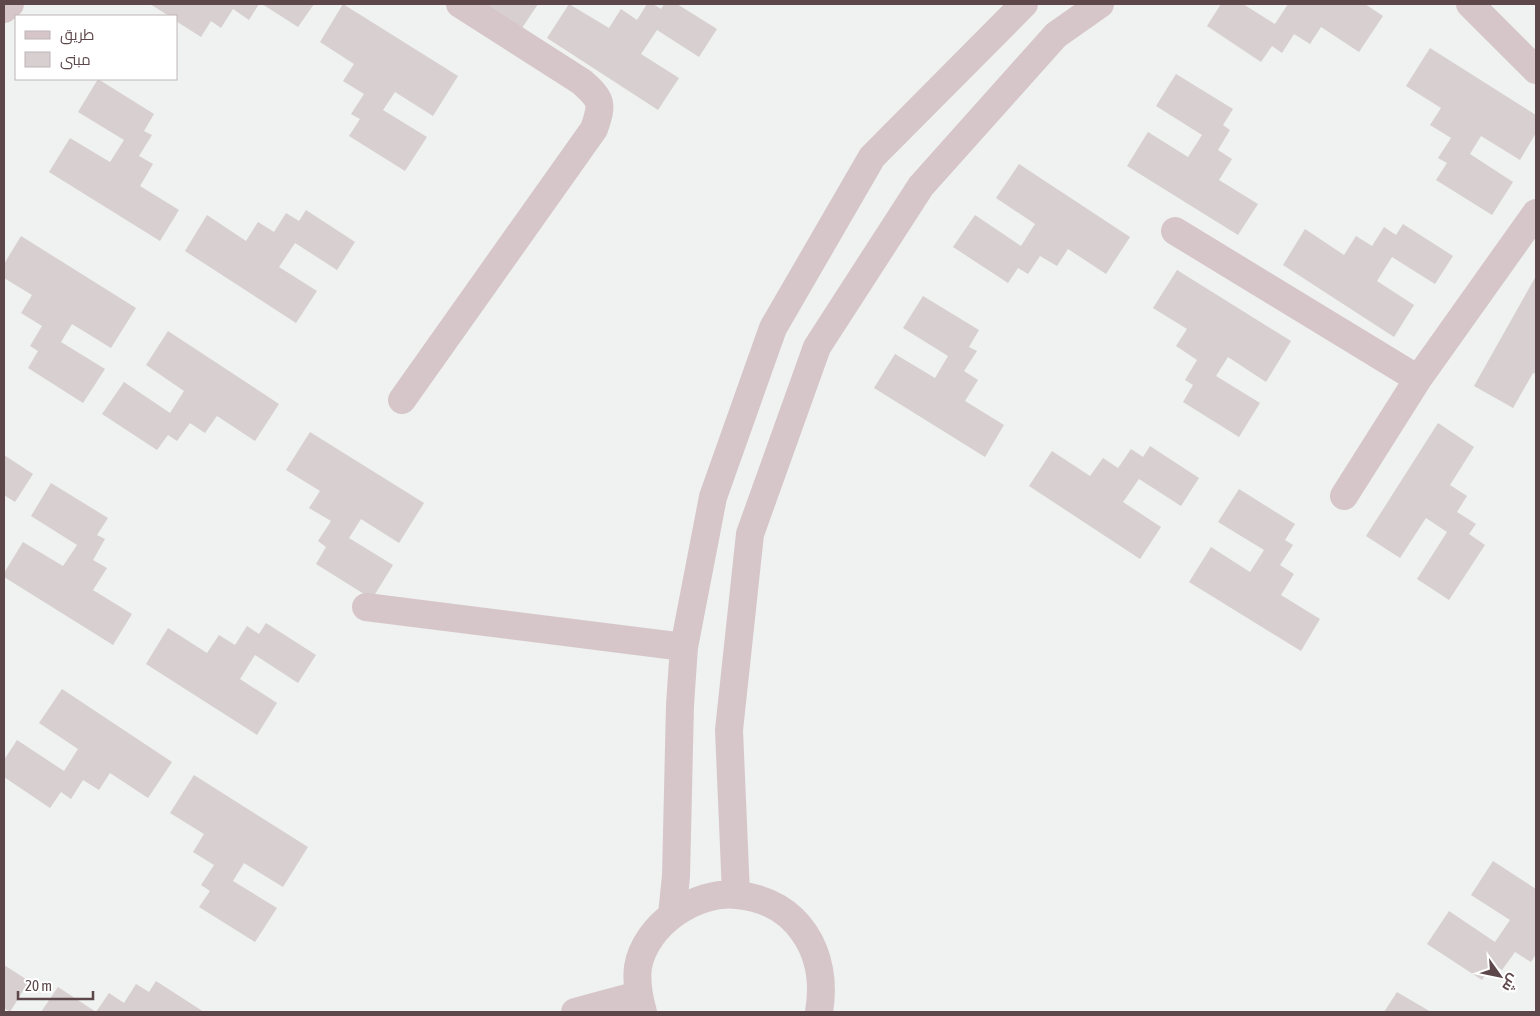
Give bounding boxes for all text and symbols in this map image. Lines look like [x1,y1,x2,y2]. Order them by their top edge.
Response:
legend [15,15,178,80]
text: طريق [60,26,94,45]
text: مبنى [60,51,91,70]
north arrow [1475,951,1525,1001]
scale bar [18,968,92,1000]
text: ش [1498,971,1523,995]
text: 20 m [25,977,52,994]

